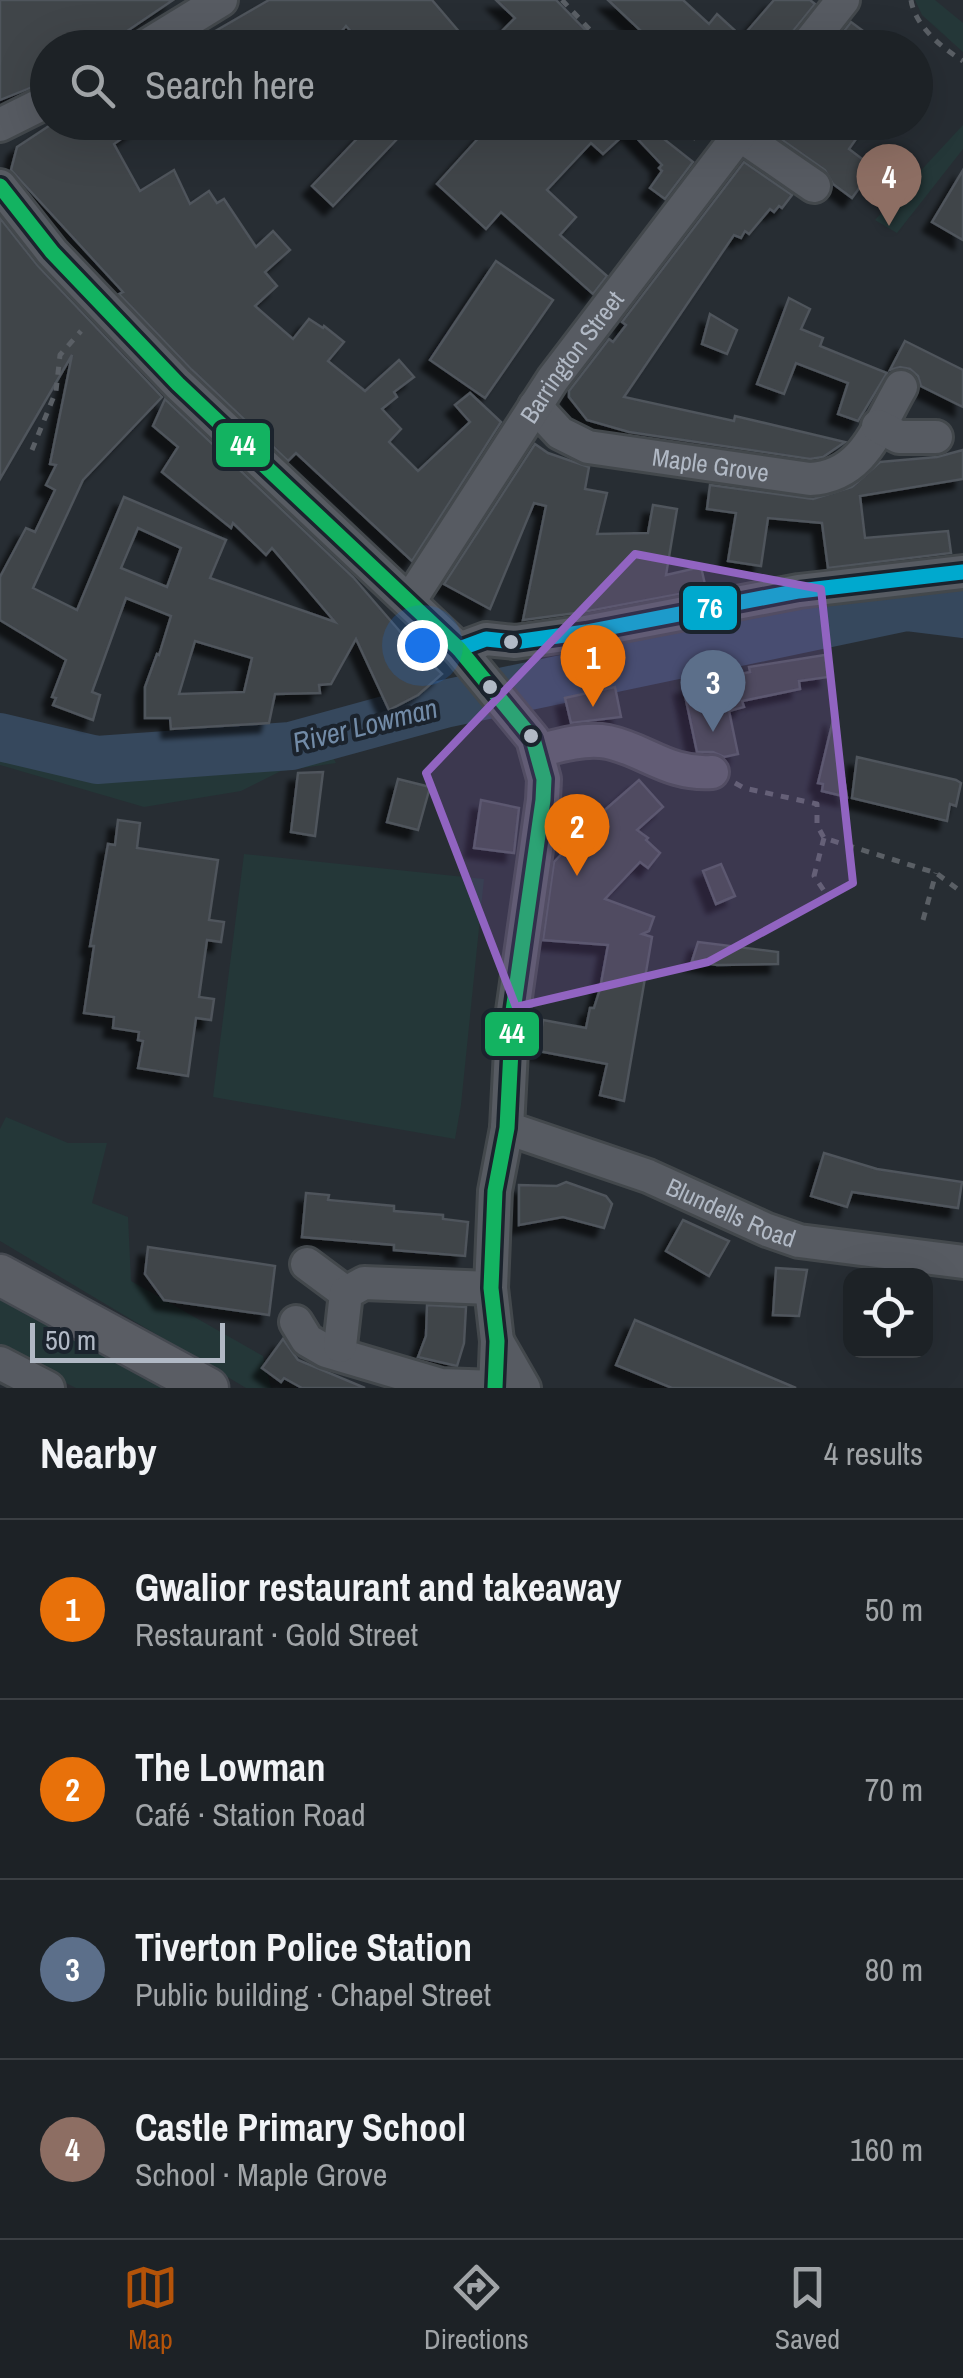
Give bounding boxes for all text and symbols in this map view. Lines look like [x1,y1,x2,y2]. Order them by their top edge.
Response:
search box [30,30,933,140]
icon: search [65,58,120,113]
text: Search here [145,60,315,111]
pin: 4 [856,144,922,226]
street label: Barrington Street [512,283,632,430]
line badge: 44 [214,421,272,469]
text: 44 [230,426,256,464]
street label: Maple Grove [650,439,771,490]
line badge: 76 [681,584,739,632]
text: 76 [697,589,723,627]
your location [397,620,448,671]
pin: 1 [560,624,626,707]
unlabelled marker [501,632,521,652]
pin: 3 [680,650,746,732]
unlabelled marker [480,677,500,697]
water label: River Lowman [289,689,441,761]
unlabelled marker [521,726,541,746]
pin: 2 [544,794,610,876]
line badge: 44 [483,1010,541,1058]
text: 44 [499,1014,525,1052]
street label: Blundells Road [661,1170,800,1256]
map controls [843,1268,933,1358]
button: locate [843,1268,933,1358]
scale bar [30,1318,225,1362]
text: 50 m [45,1321,96,1359]
text: Nearby [40,1425,157,1481]
text: 4 results [824,1432,923,1475]
text: Gwalior restaurant and takeaway [135,1562,622,1613]
text: 1 [65,1588,80,1631]
text: 50 m [865,1588,923,1631]
text: Restaurant · Gold Street [135,1613,418,1656]
text: The Lowman [135,1742,325,1793]
text: 2 [65,1768,80,1811]
text: 70 m [865,1768,923,1811]
text: Café · Station Road [135,1793,366,1836]
text: Tiverton Police Station [135,1922,472,1973]
text: 3 [65,1948,80,1991]
text: 80 m [865,1948,923,1991]
text: Public building · Chapel Street [135,1973,491,2016]
text: Castle Primary School [135,2102,466,2153]
text: 4 [65,2128,80,2171]
text: 160 m [850,2128,923,2171]
text: School · Maple Grove [135,2153,387,2196]
tab: Map [123,2260,178,2358]
tab: Directions [424,2260,529,2358]
tab: Saved [775,2260,840,2358]

